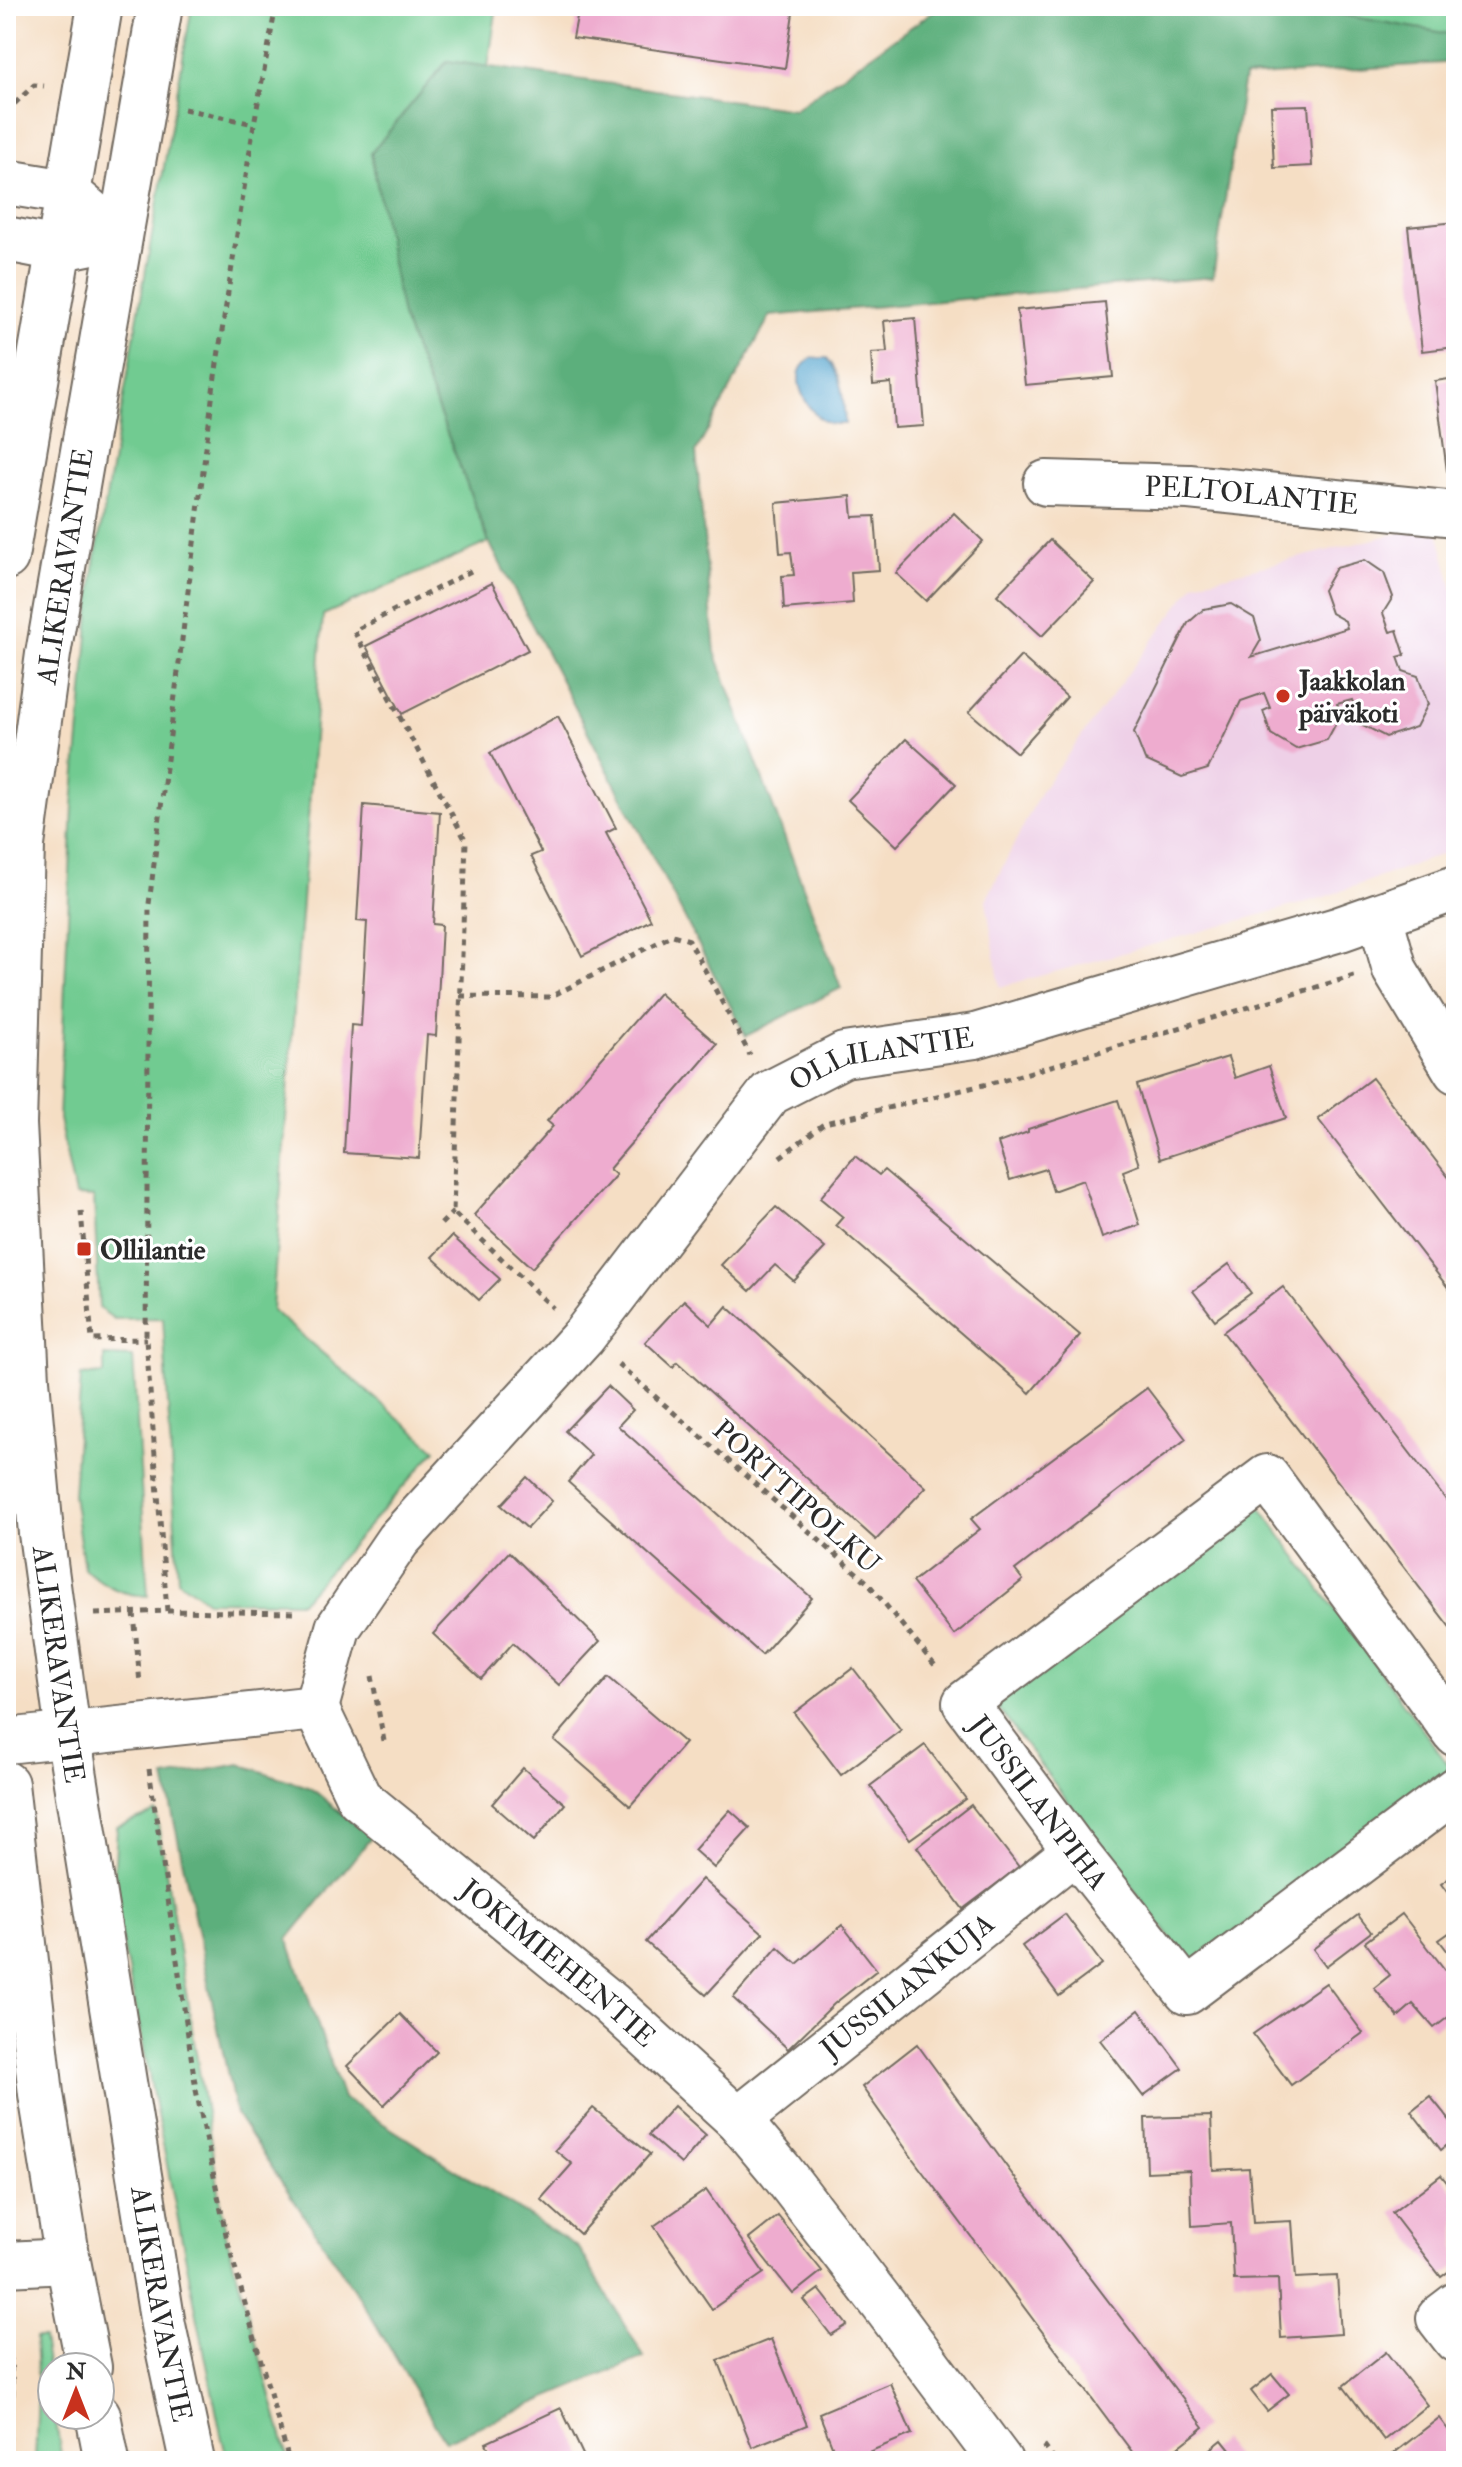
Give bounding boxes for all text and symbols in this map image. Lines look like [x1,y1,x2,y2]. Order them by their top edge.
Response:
street label: ALIKERAVANTIE [29,445,101,688]
street label: PELTOLANTIE [1144,470,1360,523]
place label: Jaakkolan päiväkoti [1297,664,1406,731]
marker: Jaakkolan päiväkoti [1274,687,1292,705]
street label: OLLILANTIE [783,1020,976,1099]
place label: Ollilantie [100,1233,206,1268]
marker: Ollilantie [75,1240,93,1258]
street label: PORTTIPOLKU [705,1413,887,1582]
street label: ALIKERAVANTIE [24,1543,92,1786]
street label: JUSSILANPIHA [961,1708,1115,1898]
street label: JOKIMIEHENTIE [452,1871,662,2055]
street label: JUSSILANKUJA [813,1906,1002,2067]
street label: ALIKERAVANTIE [122,2183,199,2425]
north arrow [36,2351,116,2431]
text: N [65,2358,86,2386]

